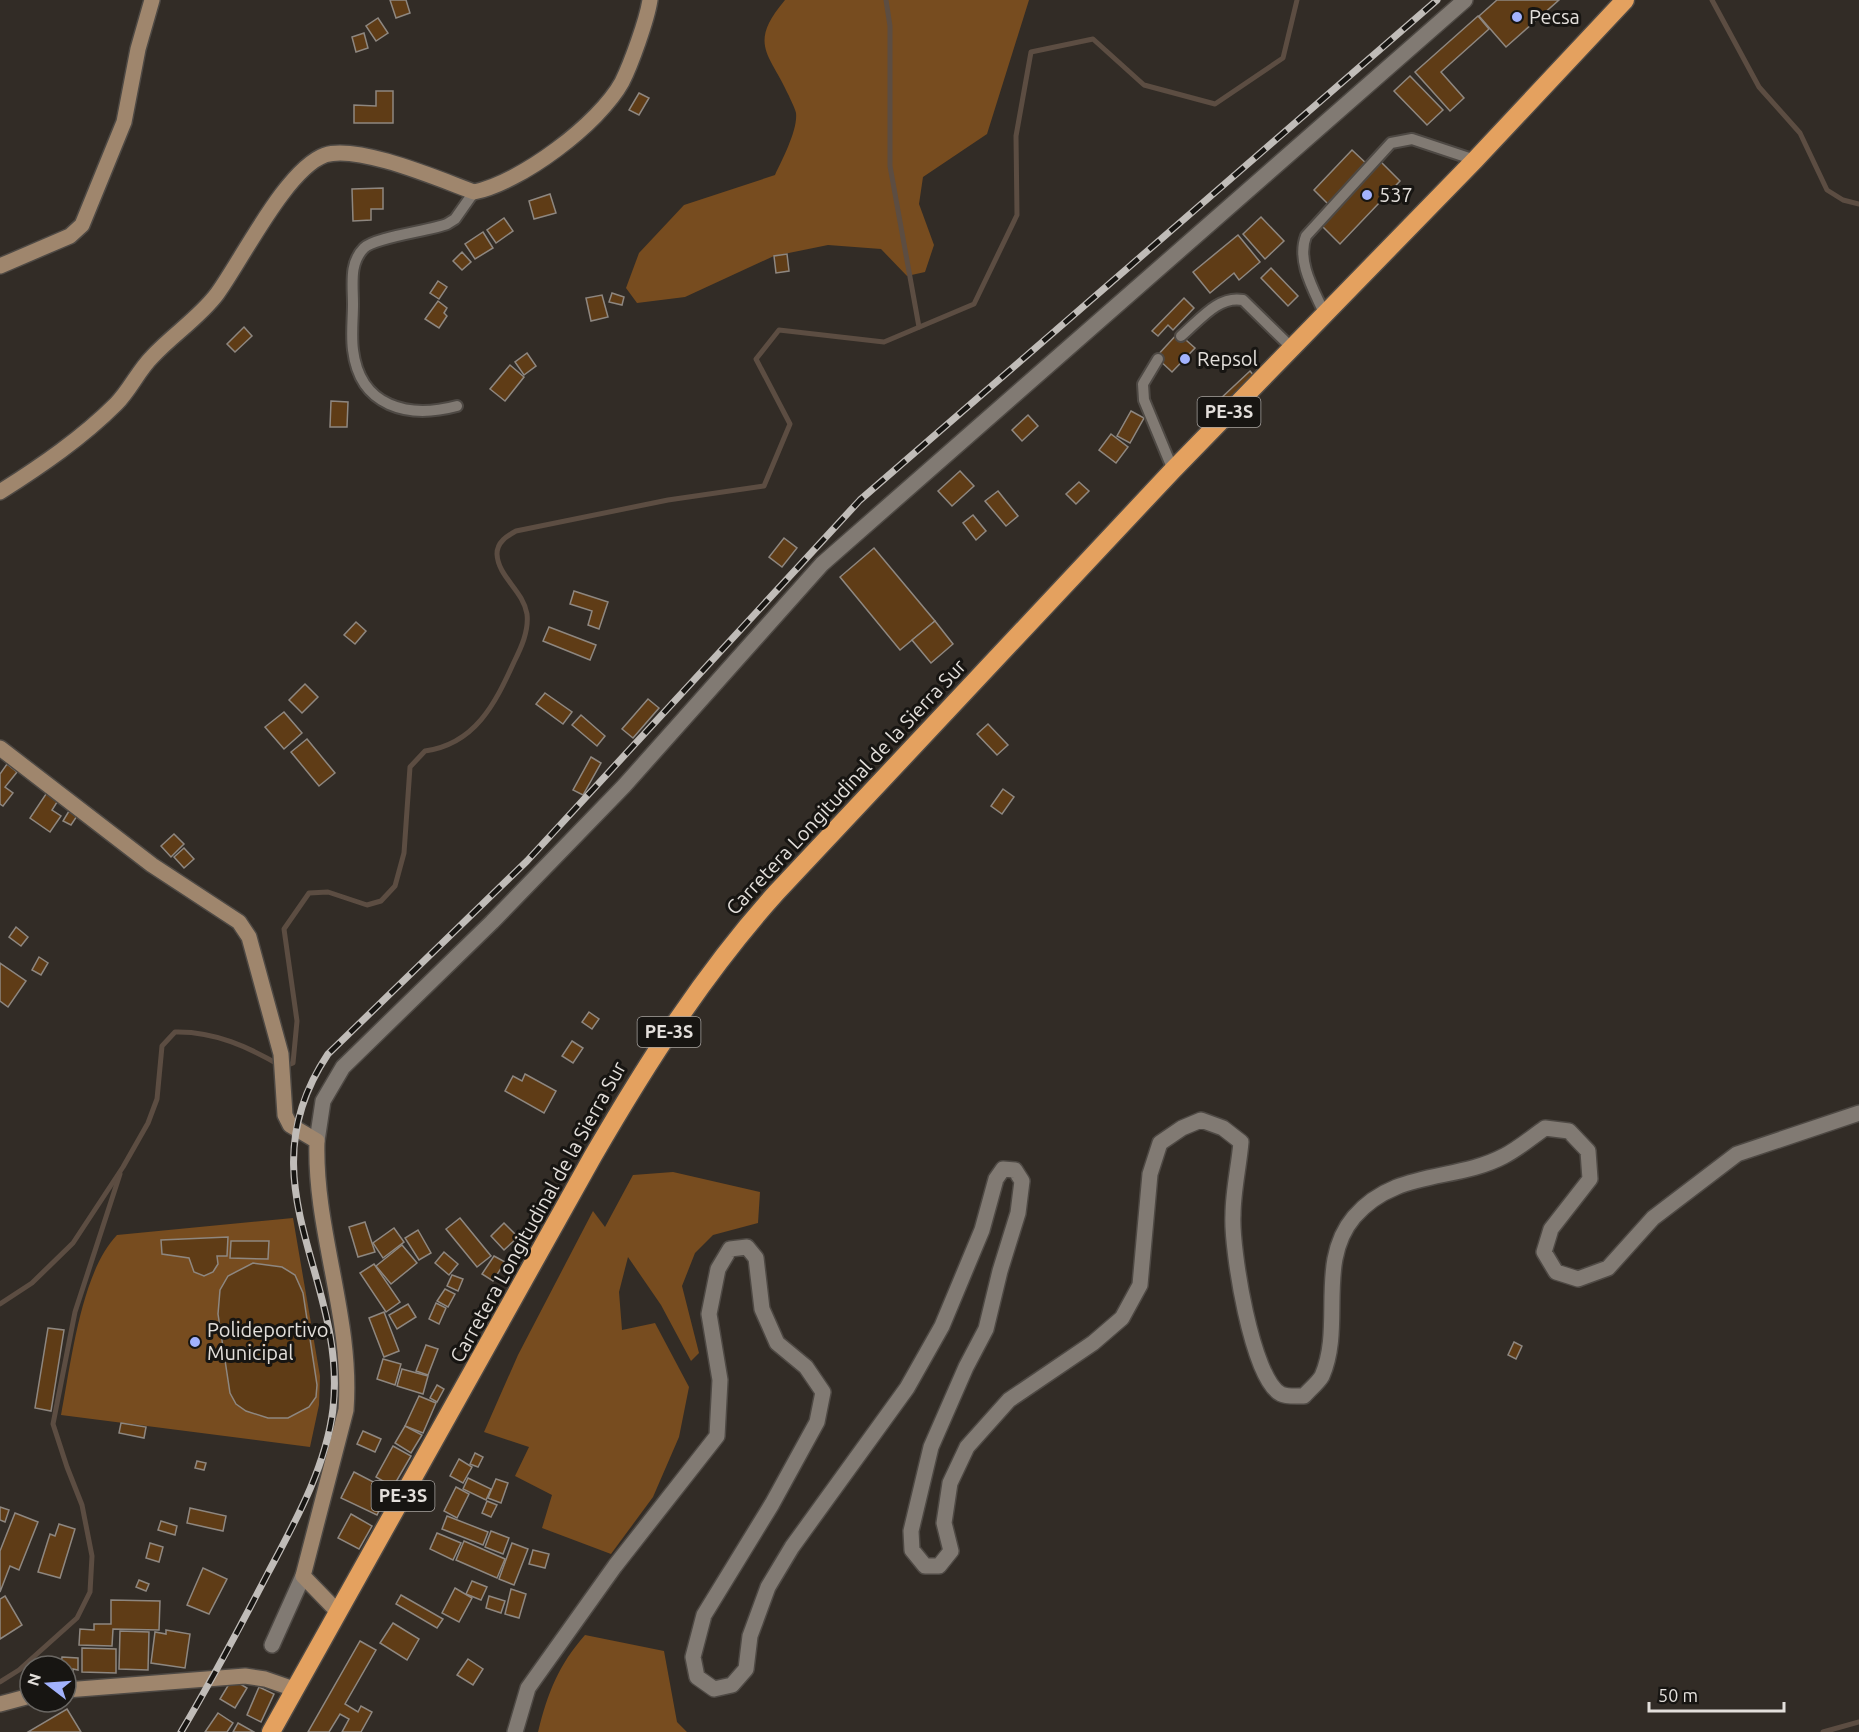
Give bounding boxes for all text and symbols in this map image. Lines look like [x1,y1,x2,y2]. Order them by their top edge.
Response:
place label: Pecsa [1529,5,1580,28]
marker: Pecsa [1510,10,1524,24]
place label: 537 [1379,183,1413,206]
marker: 537 [1360,188,1374,202]
place label: Repsol [1197,347,1258,370]
marker: Repsol [1178,352,1192,366]
road number: PE-3S [1198,397,1260,427]
street label: Carretera Longitudinal de la Sierra Sur [721,654,970,919]
road number: PE-3S [638,1017,700,1047]
street label: Carretera Longitudinal de la Sierra Sur [445,1057,630,1366]
place label: Polideportivo Municipal [207,1318,328,1364]
marker: Polideportivo Municipal [188,1335,202,1349]
road number: PE-3S [372,1481,434,1511]
north arrow [18,1654,78,1714]
text: N [23,1671,44,1688]
scale bar [1649,1675,1784,1713]
text: 50 m [1658,1685,1698,1705]

